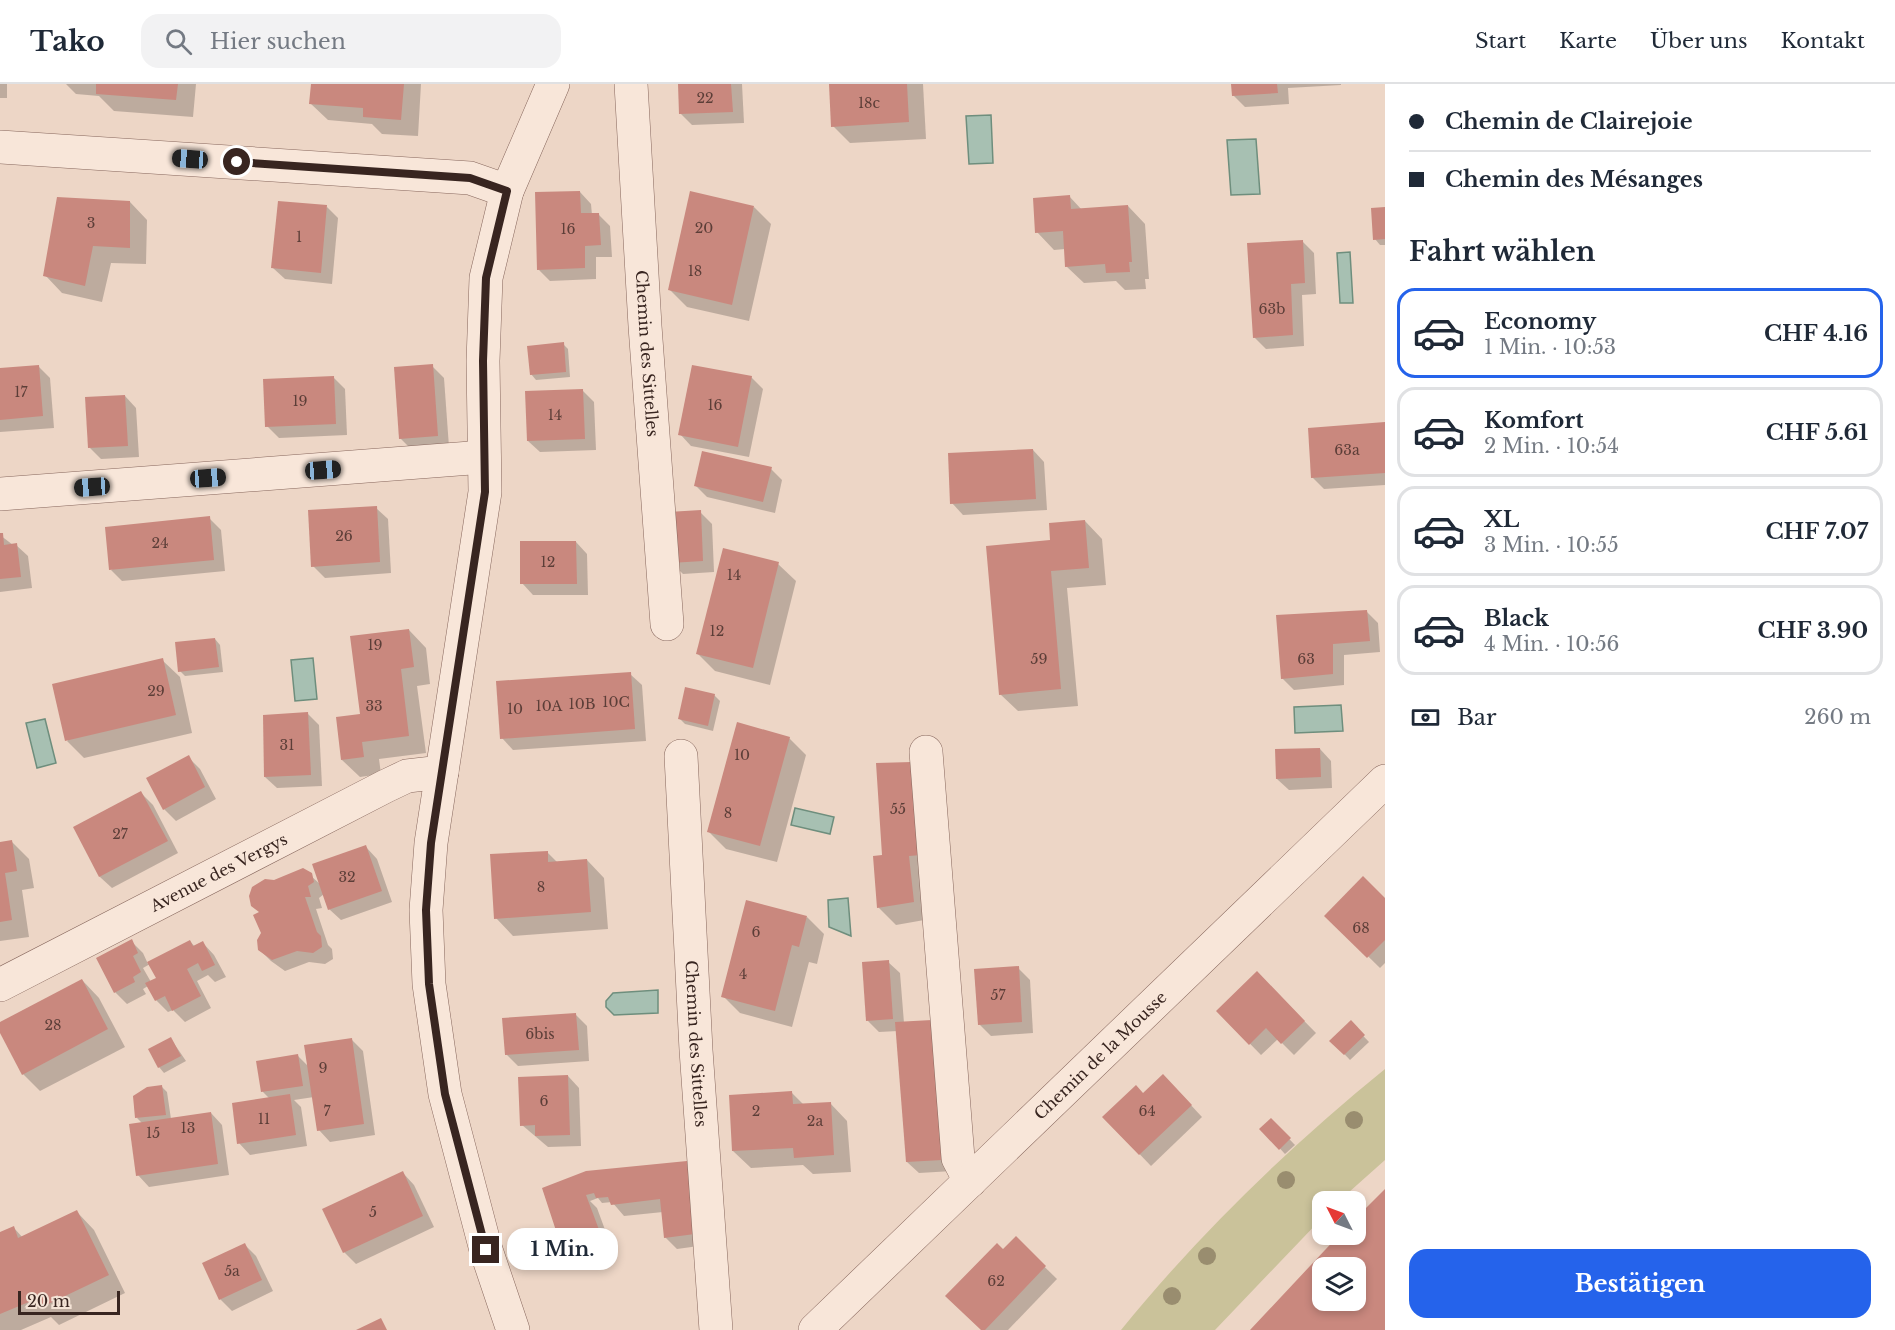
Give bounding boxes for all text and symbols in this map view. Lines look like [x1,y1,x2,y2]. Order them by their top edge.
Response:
search box [141,14,561,68]
text: Tako [30,24,105,59]
icon: search [162,25,195,58]
text: Hier suchen [210,28,346,55]
text: Start [1475,28,1526,54]
text: Karte [1559,28,1617,54]
text: Über uns [1650,28,1748,54]
text: Kontakt [1781,28,1865,54]
house number: 22 [696,89,714,107]
house number: 18c [858,94,881,112]
text: Chemin de Clairejoie [1445,108,1693,135]
route start [223,148,250,175]
car [171,149,209,169]
text: Chemin des Mésanges [1445,166,1703,193]
house number: 3 [87,214,95,232]
house number: 20 [695,219,713,237]
house number: 16 [560,220,576,238]
house number: 1 [296,228,302,246]
text: Fahrt wählen [1409,235,1595,268]
house number: 18 [688,262,702,280]
street label: Chemin des Sittelles [632,270,663,438]
house number: 63b [1259,300,1285,318]
icon: car [1412,306,1466,360]
text: Economy [1484,308,1596,335]
text: CHF 4.16 [1764,320,1868,347]
text: 1 Min. · 10:53 [1484,335,1616,359]
house number: 17 [14,383,29,401]
house number: 19 [292,392,308,410]
house number: 16 [707,396,723,414]
icon: car [1412,405,1466,459]
house number: 14 [548,406,562,424]
text: Komfort [1484,407,1584,434]
text: CHF 5.61 [1766,419,1868,446]
text: 2 Min. · 10:54 [1484,434,1619,458]
house number: 63a [1334,441,1360,459]
car [304,460,342,480]
car [189,468,227,488]
car [73,477,111,497]
icon: car [1412,504,1466,558]
text: XL [1484,506,1519,533]
text: CHF 7.07 [1765,518,1868,545]
house number: 26 [335,527,353,545]
text: 3 Min. · 10:55 [1484,533,1619,557]
house number: 24 [152,534,168,552]
house number: 12 [541,553,555,571]
house number: 14 [727,566,741,584]
icon: car [1412,603,1466,657]
text: Black [1484,605,1549,632]
text: CHF 3.90 [1758,617,1868,644]
house number: 12 [710,622,724,640]
text: 4 Min. · 10:56 [1484,632,1619,656]
house number: 19 [367,636,383,654]
house number: 59 [1031,650,1047,668]
house number: 63 [1297,650,1315,668]
house number: 29 [147,682,165,700]
house number: 10C [602,693,630,711]
house number: 10B [569,695,596,713]
house number: 33 [365,697,383,715]
house number: 10A [536,697,563,715]
house number: 10 [507,700,523,718]
icon: cash [1409,701,1442,734]
text: Bar [1457,704,1497,731]
text: 260 m [1804,705,1871,729]
house number: 31 [280,736,294,754]
house number: 10 [734,746,750,764]
house number: 55 [890,800,906,818]
house number: 8 [724,804,732,822]
house number: 27 [112,825,129,843]
street label: Avenue des Vergys [146,829,291,916]
house number: 32 [338,868,356,886]
house number: 8 [537,878,545,896]
house number: 68 [1352,919,1370,937]
house number: 6 [751,923,761,941]
street label: Chemin des Sittelles [681,960,711,1128]
house number: 4 [739,965,747,983]
house number: 57 [991,986,1006,1004]
street label: Chemin de la Mousse [1030,987,1171,1124]
house number: 28 [44,1016,62,1034]
house number: 6bis [525,1025,555,1043]
house number: 9 [318,1059,328,1077]
house number: 6 [539,1092,549,1110]
house number: 7 [323,1102,331,1120]
house number: 2 [752,1102,760,1120]
house number: 64 [1138,1102,1156,1120]
house number: 11 [258,1110,270,1128]
house number: 2a [807,1112,823,1130]
house number: 13 [181,1119,195,1137]
house number: 15 [146,1124,160,1142]
north arrow [1312,1191,1366,1245]
map controls [1312,1191,1366,1311]
house number: 5 [369,1203,377,1221]
callout: 1 Min. [507,1229,618,1271]
route end [472,1236,499,1263]
text: 1 Min. [531,1237,594,1261]
button: Bestätigen [1409,1249,1871,1318]
button: layers [1312,1257,1366,1311]
house number: 5a [224,1262,240,1280]
house number: 62 [987,1272,1005,1290]
scale bar [18,1288,120,1316]
text: 20 m [27,1291,70,1311]

